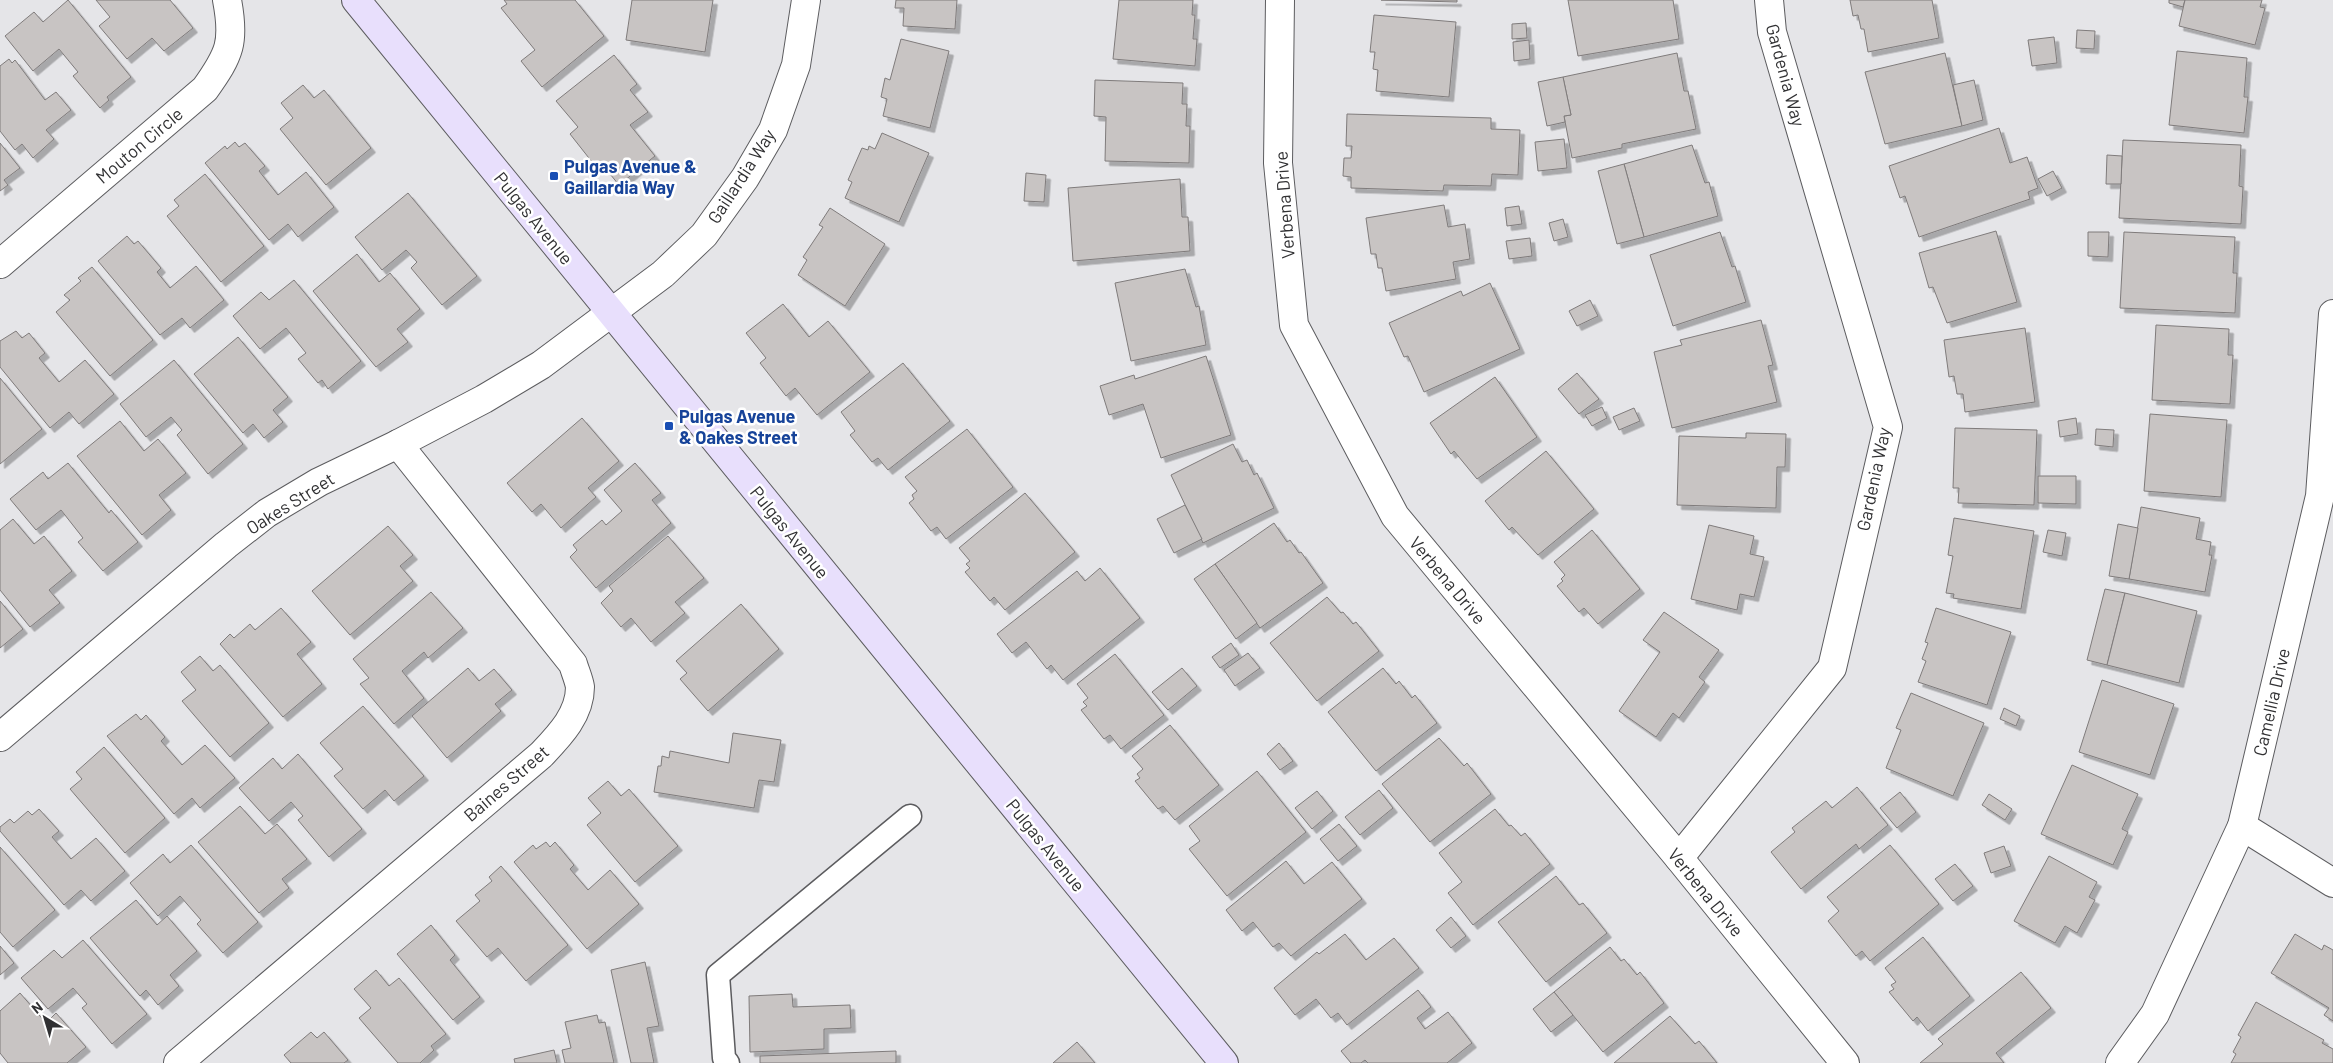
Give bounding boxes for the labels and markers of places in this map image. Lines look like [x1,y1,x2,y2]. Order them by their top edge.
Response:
place label: Pulgas Avenue & Gaillardia Way [564,155,697,198]
marker: Pulgas Avenue & Gaillardia Way [548,170,560,182]
place label: Pulgas Avenue & Oakes Street [679,405,798,448]
marker: Pulgas Avenue & Oakes Street [663,420,675,432]

